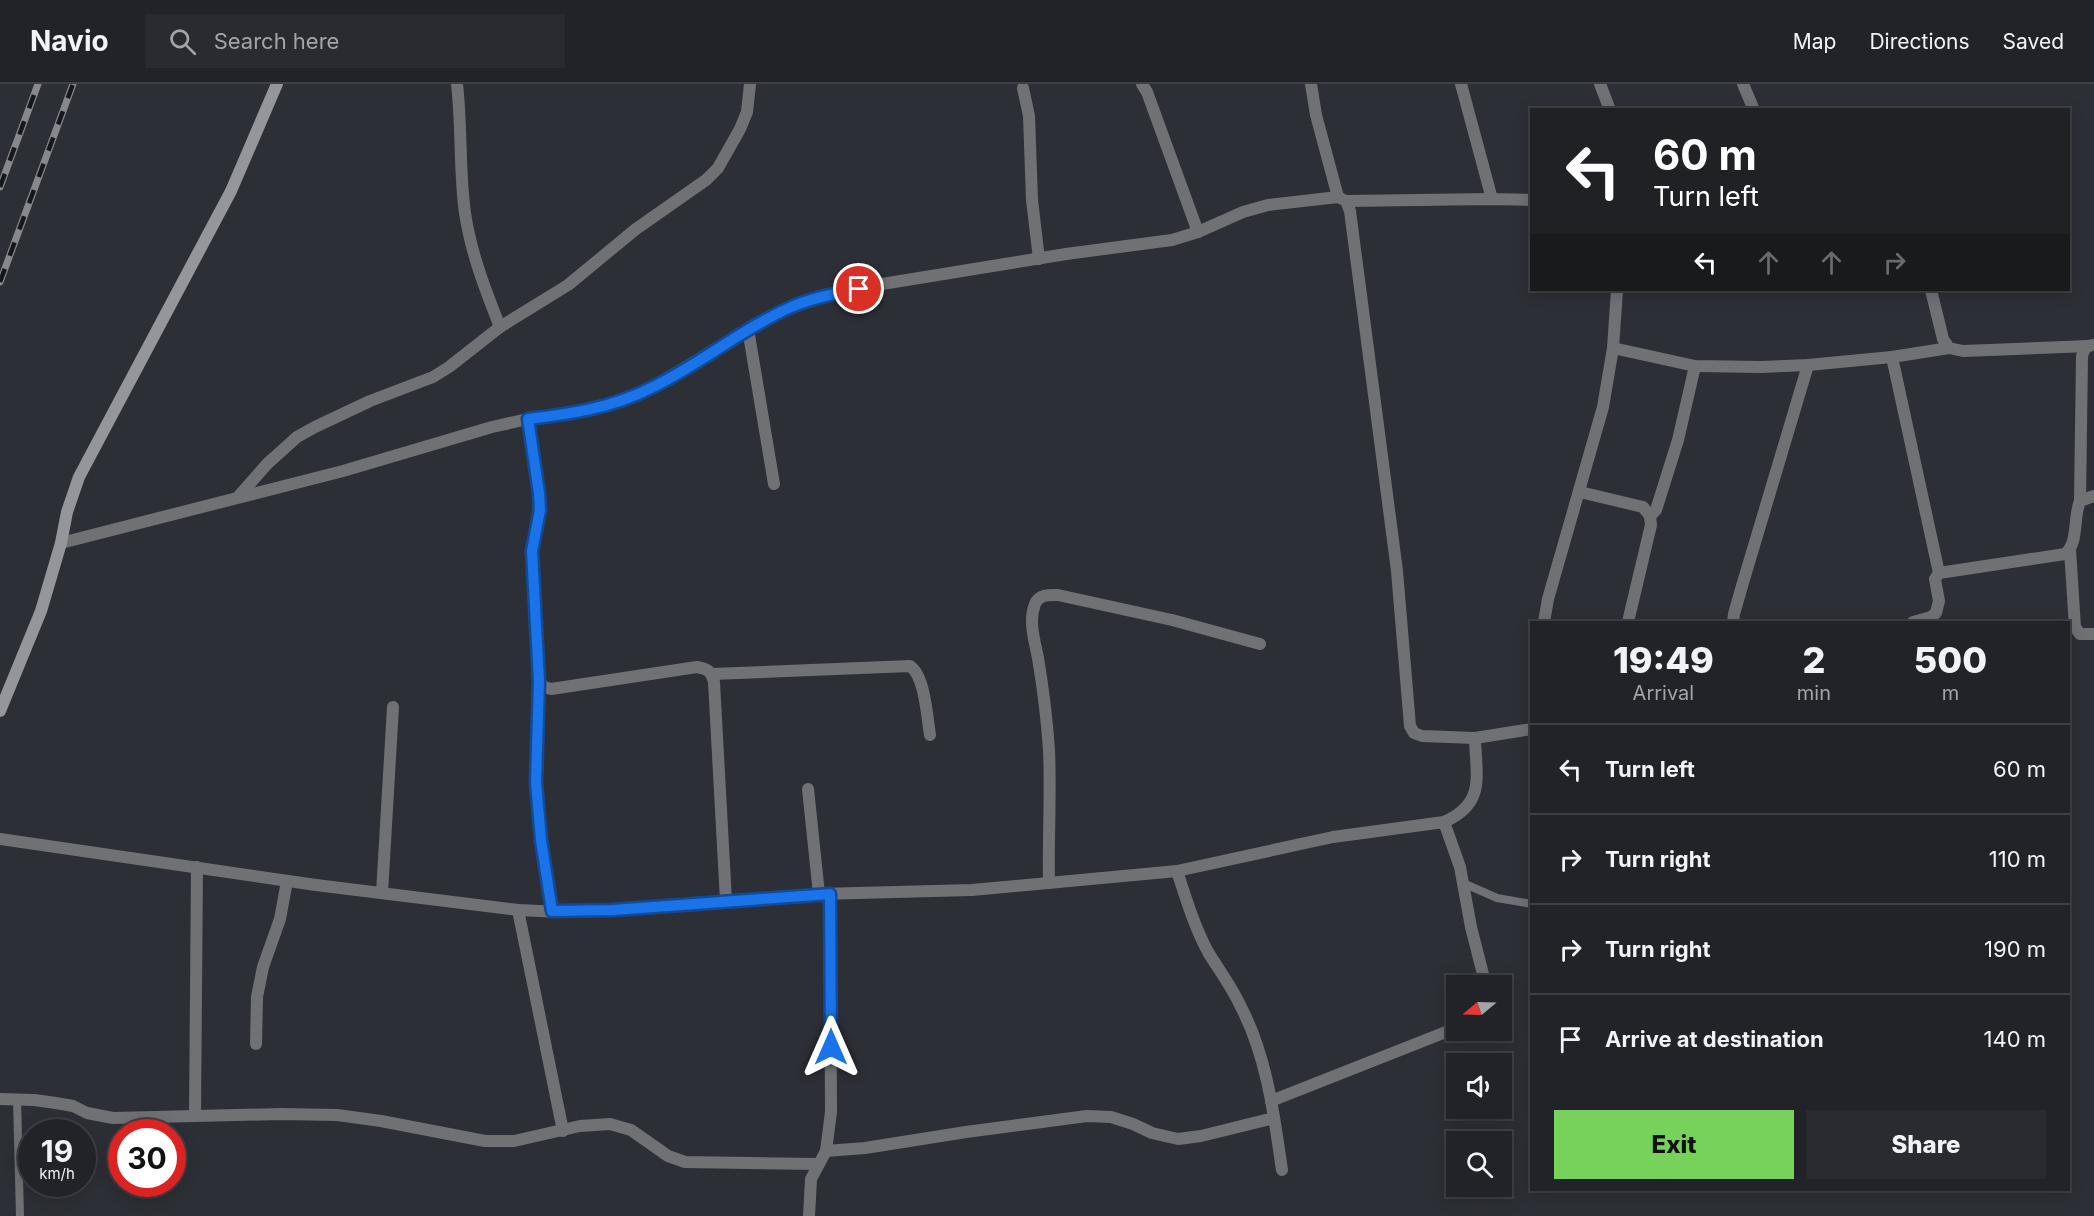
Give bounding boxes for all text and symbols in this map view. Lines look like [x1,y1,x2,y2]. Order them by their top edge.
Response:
search box [145,14,565,68]
text: Navio [30,24,109,58]
icon: search [166,25,199,58]
text: Search here [214,28,339,54]
text: Map [1793,29,1836,54]
text: Directions [1869,29,1970,54]
text: Saved [2003,29,2064,54]
text: 60 m [1653,129,1757,180]
icon: left [1554,132,1632,210]
text: Turn left [1653,180,1759,213]
icon: left [1689,246,1722,279]
icon: ahead [1752,246,1785,279]
icon: ahead [1815,246,1848,279]
icon: right [1878,246,1911,279]
pin [833,263,884,314]
icon: arrive [842,272,875,305]
text: 19:49 [1613,638,1714,682]
text: 2 [1802,638,1825,682]
text: 500 [1914,638,1987,682]
text: Arrival [1633,681,1694,705]
text: min [1797,681,1831,705]
text: m [1942,681,1959,705]
icon: left [1554,753,1587,786]
text: Turn left [1605,756,1695,782]
text: 60 m [1993,756,2046,782]
icon: right [1554,843,1587,876]
text: Turn right [1605,846,1711,872]
text: 110 m [1989,846,2046,872]
icon: right [1554,933,1587,966]
text: Turn right [1605,936,1711,962]
text: 190 m [1984,936,2046,962]
north arrow [1446,975,1512,1041]
map controls [1446,975,1512,1197]
position arrow [799,1015,863,1079]
icon: arrive [1554,1023,1587,1056]
text: Arrive at destination [1605,1026,1824,1052]
text: 140 m [1984,1026,2046,1052]
button: sound [1446,1053,1512,1119]
button: Exit [1554,1110,1794,1179]
button: Share [1806,1110,2046,1179]
speed limit sign: 30 [108,1119,186,1197]
button: search [1446,1131,1512,1197]
text: 19 [41,1133,73,1169]
text: km/h [39,1164,75,1183]

